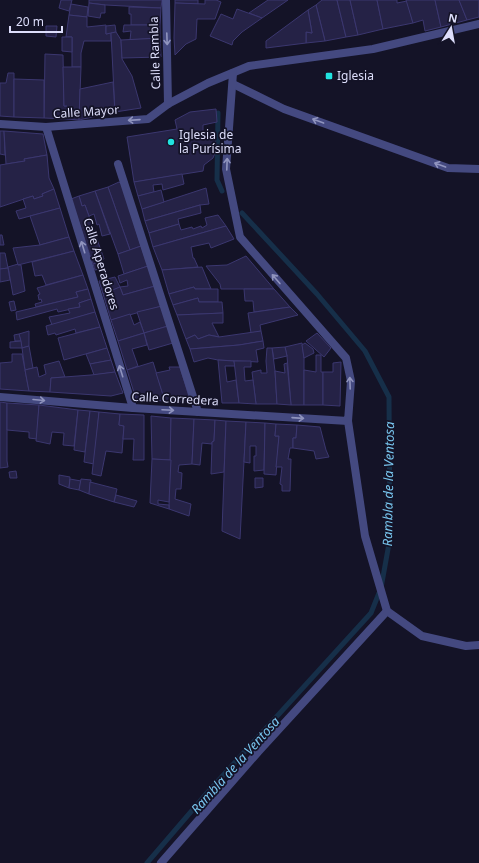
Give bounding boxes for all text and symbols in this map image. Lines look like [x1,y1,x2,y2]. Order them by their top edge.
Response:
scale bar [10,8,62,34]
north arrow [431,8,471,48]
text: N [447,9,459,26]
text: 20 m [16,13,44,30]
street label: Calle Rambla [145,16,164,90]
one-way arrow [163,32,170,45]
place label: Iglesia [337,67,374,84]
marker: Iglesia [324,71,334,81]
street label: Calle Mayor [52,101,120,122]
one-way arrow [128,117,141,124]
one-way arrow [313,117,325,125]
place label: Iglesia de la Purísima [179,126,241,157]
marker: Iglesia de la Purísima [166,137,176,147]
one-way arrow [223,158,230,171]
one-way arrow [435,161,447,169]
street label: Calle Aperadores [79,216,124,312]
one-way arrow [79,240,86,253]
one-way arrow [272,274,281,284]
one-way arrow [117,365,124,378]
one-way arrow [346,377,354,390]
street label: Calle Corredera [131,388,219,409]
one-way arrow [32,397,45,404]
one-way arrow [161,407,174,414]
one-way arrow [291,415,304,422]
water label: Rambla de la Ventosa [378,421,398,547]
water label: Rambla de la Ventosa [187,712,284,817]

